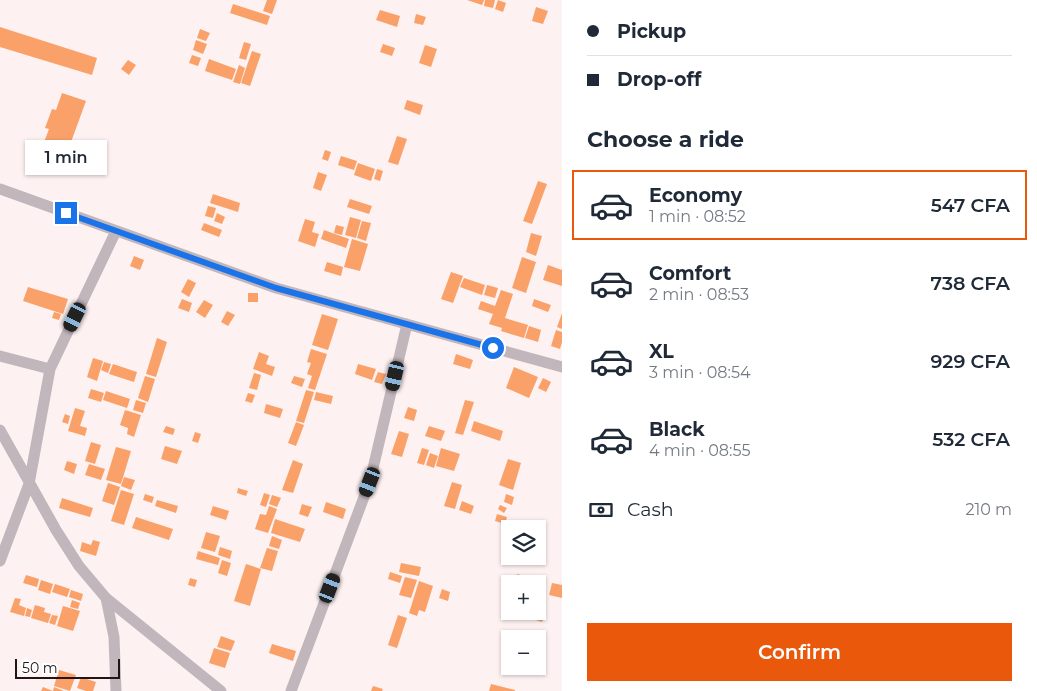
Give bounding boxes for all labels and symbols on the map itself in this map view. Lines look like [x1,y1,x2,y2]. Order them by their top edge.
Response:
callout: 1 min [25,140,107,176]
route end [55,202,77,224]
car [61,300,88,334]
route start [482,337,504,359]
car [384,360,405,392]
car [357,465,382,499]
car [317,571,342,605]
scale bar [15,656,120,679]

